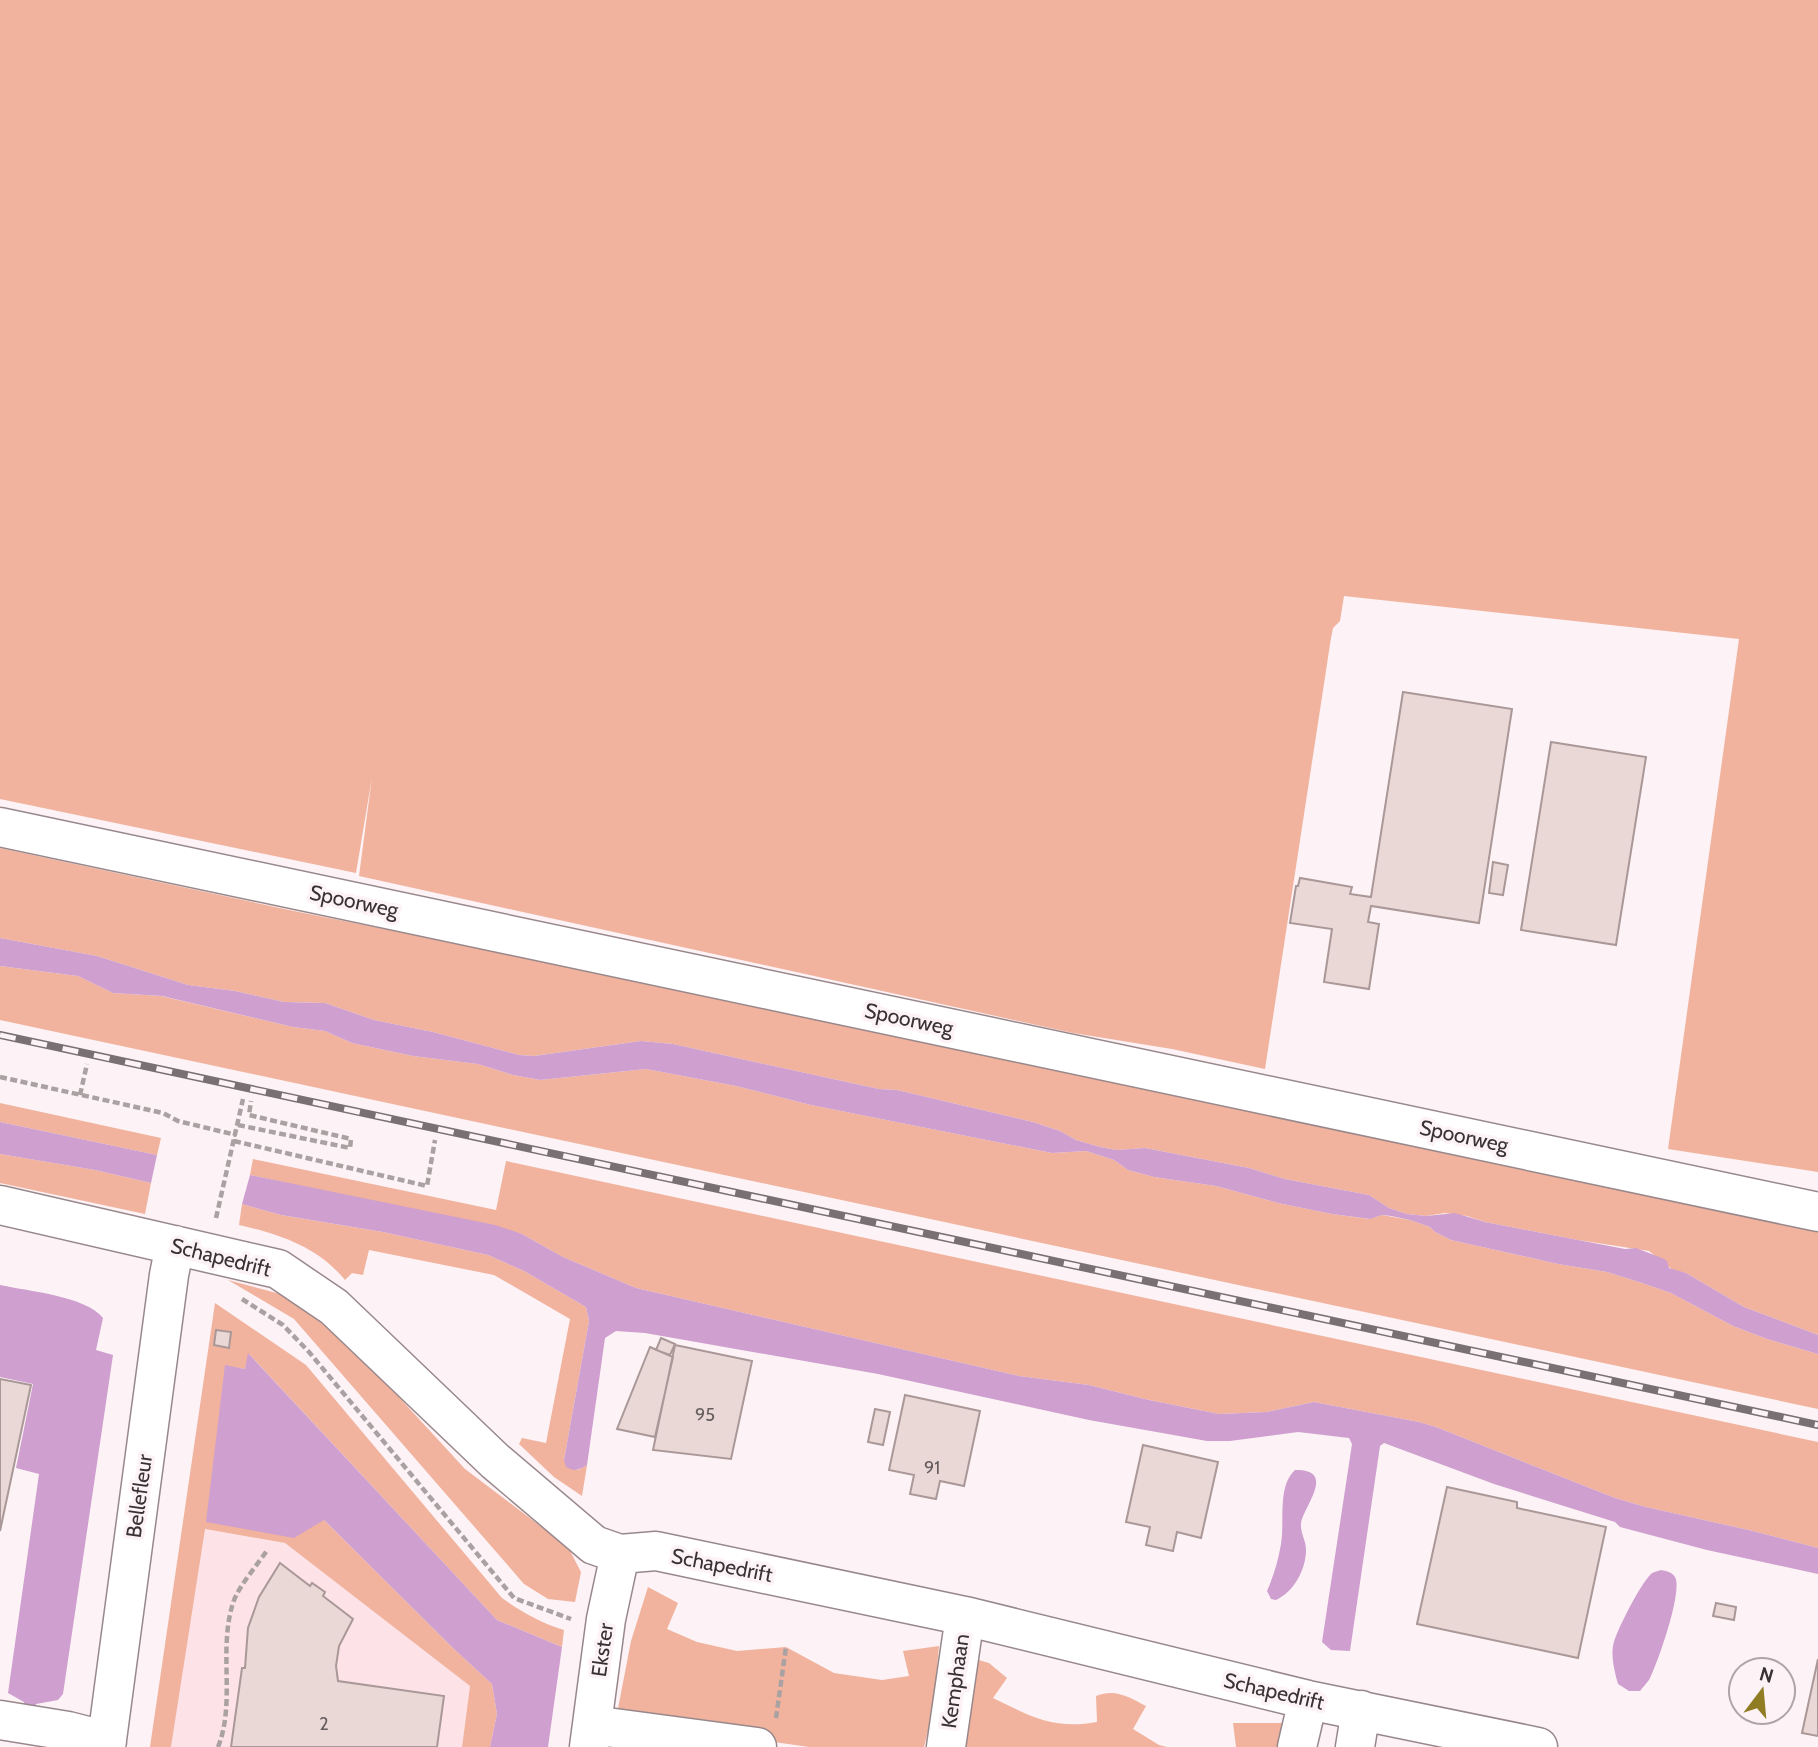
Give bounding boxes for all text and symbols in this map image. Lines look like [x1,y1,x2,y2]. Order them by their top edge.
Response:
street label: Spoorweg [307,879,401,923]
street label: Spoorweg [862,997,956,1041]
street label: Spoorweg [1417,1114,1511,1158]
street label: Schapedrift [168,1232,274,1282]
house number: 95 [695,1404,715,1426]
street label: Bellefleur [121,1452,157,1539]
house number: 91 [924,1457,940,1479]
street label: Schapedrift [669,1543,775,1587]
street label: Ekster [586,1621,618,1679]
street label: Kemphaan [936,1632,974,1730]
north arrow [1727,1656,1797,1726]
text: N [1757,1662,1776,1688]
street label: Schapedrift [1221,1667,1327,1715]
house number: 2 [319,1713,329,1735]

